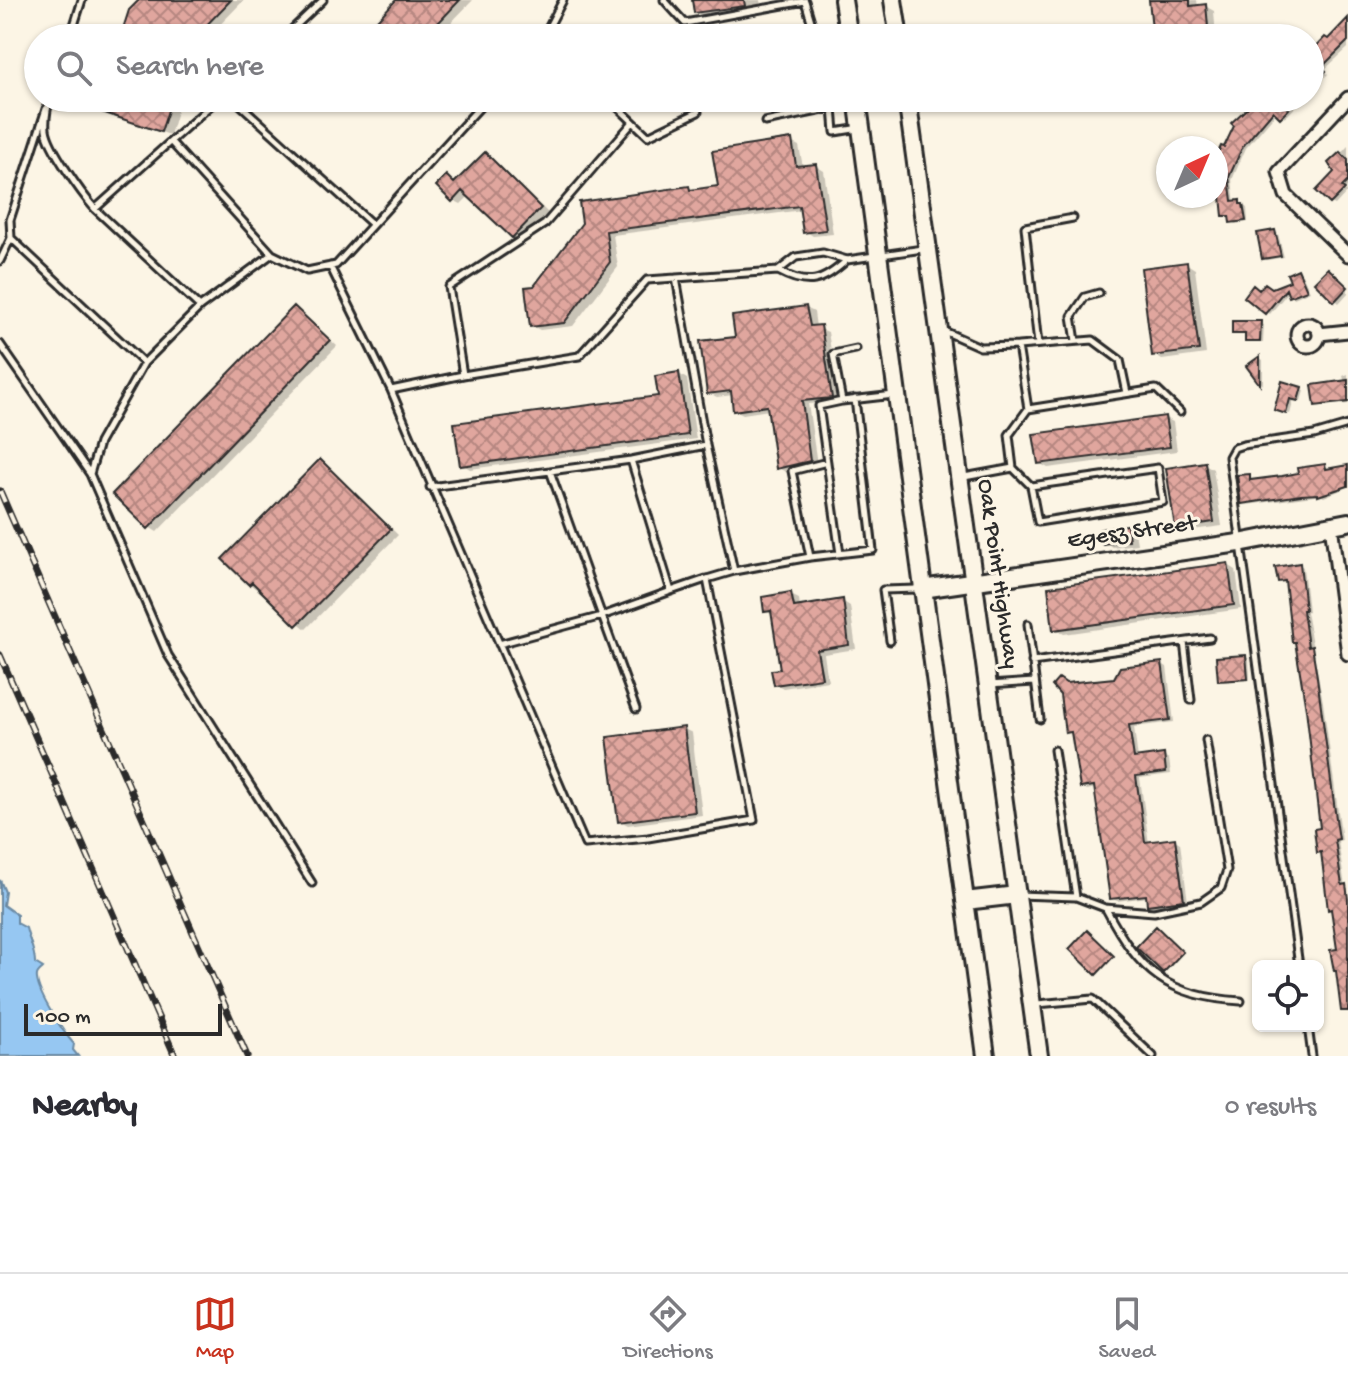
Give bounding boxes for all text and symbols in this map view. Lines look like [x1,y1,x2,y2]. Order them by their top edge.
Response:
search box [24,24,1324,112]
icon: search [52,46,96,90]
text: Search here [116,51,264,86]
north arrow [1156,136,1228,208]
street label: Oak Point Highway [969,477,1025,671]
street label: Egesz Street [1066,509,1201,556]
map controls [1252,960,1324,1032]
button: locate [1252,960,1324,1032]
scale bar [24,1000,222,1036]
text: 100 m [36,1005,91,1031]
text: Nearby [32,1088,137,1128]
text: 0 results [1225,1093,1316,1124]
tab: Map [193,1292,237,1366]
tab: Directions [623,1292,713,1366]
tab: Saved [1099,1292,1155,1366]

